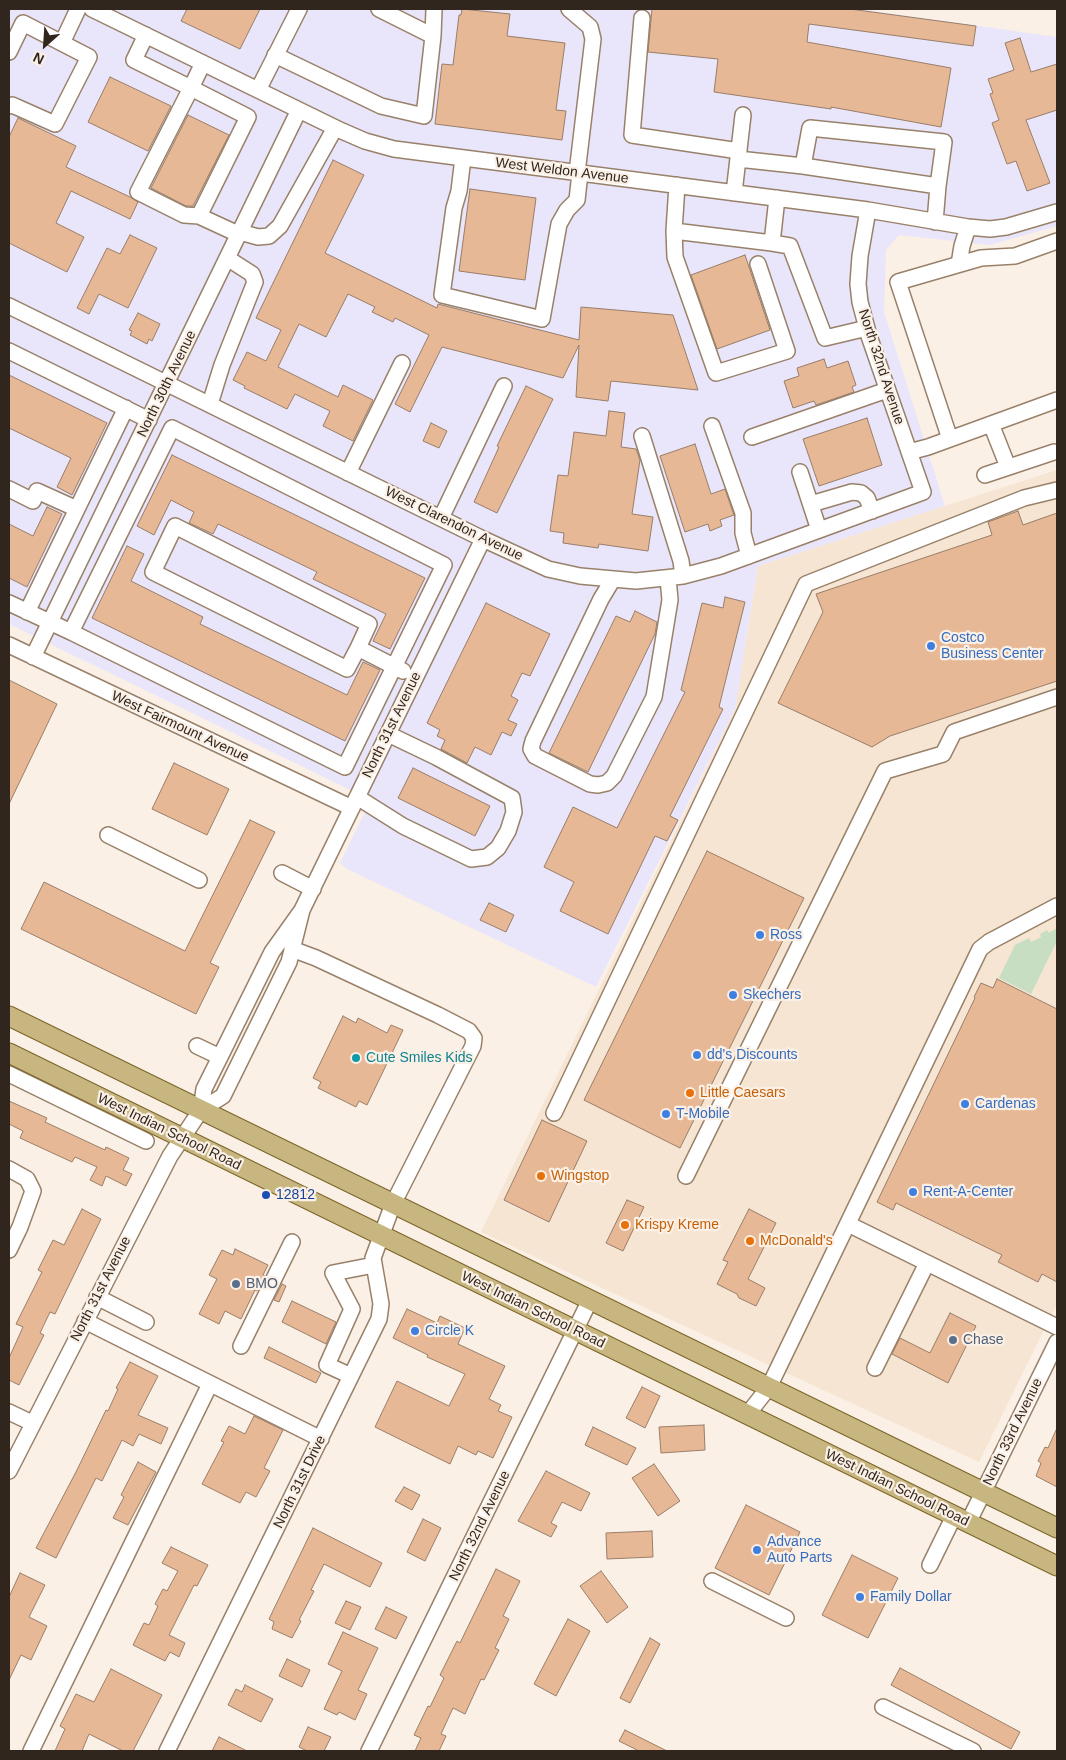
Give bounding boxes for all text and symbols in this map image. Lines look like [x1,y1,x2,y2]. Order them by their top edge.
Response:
north arrow [20,20,70,70]
text: N [30,49,46,68]
street label: West Weldon Avenue [495,155,629,187]
street label: North 32nd Avenue [854,307,908,427]
street label: North 30th Avenue [134,328,200,440]
street label: West Clarendon Avenue [382,483,526,565]
place label: Costco Business Center [941,630,1044,662]
marker: Costco Business Center [925,640,937,652]
street label: North 31st Avenue [359,669,425,781]
street label: West Fairmount Avenue [109,688,251,766]
place label: Ross [770,927,802,943]
marker: Ross [754,929,766,941]
place label: Skechers [743,987,801,1003]
marker: Skechers [727,989,739,1001]
place label: dd's Discounts [707,1047,798,1063]
marker: dd's Discounts [691,1049,703,1061]
place label: Cute Smiles Kids [366,1050,473,1066]
marker: Cute Smiles Kids [350,1052,362,1064]
place label: Little Caesars [700,1085,786,1101]
marker: Little Caesars [684,1087,696,1099]
street label: West Indian School Road [94,1090,244,1174]
place label: Cardenas [975,1096,1036,1112]
marker: Cardenas [959,1098,971,1110]
place label: T-Mobile [676,1106,730,1122]
marker: T-Mobile [660,1108,672,1120]
place label: Wingstop [551,1168,609,1184]
marker: Wingstop [535,1170,547,1182]
place label: Rent-A-Center [923,1184,1013,1200]
marker: Rent-A-Center [907,1186,919,1198]
place label: 12812 [276,1187,315,1203]
marker: 12812 [260,1189,272,1201]
place label: Krispy Kreme [635,1217,719,1233]
marker: Krispy Kreme [619,1219,631,1231]
place label: McDonald's [760,1233,833,1249]
street label: North 31st Avenue [67,1234,135,1344]
marker: McDonald's [744,1235,756,1247]
street label: West Indian School Road [458,1268,608,1352]
place label: BMO [246,1276,278,1292]
marker: BMO [230,1278,242,1290]
place label: Circle K [425,1323,474,1339]
marker: Circle K [409,1325,421,1337]
place label: Chase [963,1332,1003,1348]
marker: Chase [947,1334,959,1346]
street label: North 33rd Avenue [980,1376,1046,1488]
street label: North 31st Drive [270,1433,330,1531]
street label: West Indian School Road [822,1446,972,1530]
street label: North 32nd Avenue [446,1468,514,1584]
place label: Advance Auto Parts [767,1534,832,1566]
marker: Advance Auto Parts [751,1544,763,1556]
place label: Family Dollar [870,1589,952,1605]
marker: Family Dollar [854,1591,866,1603]

